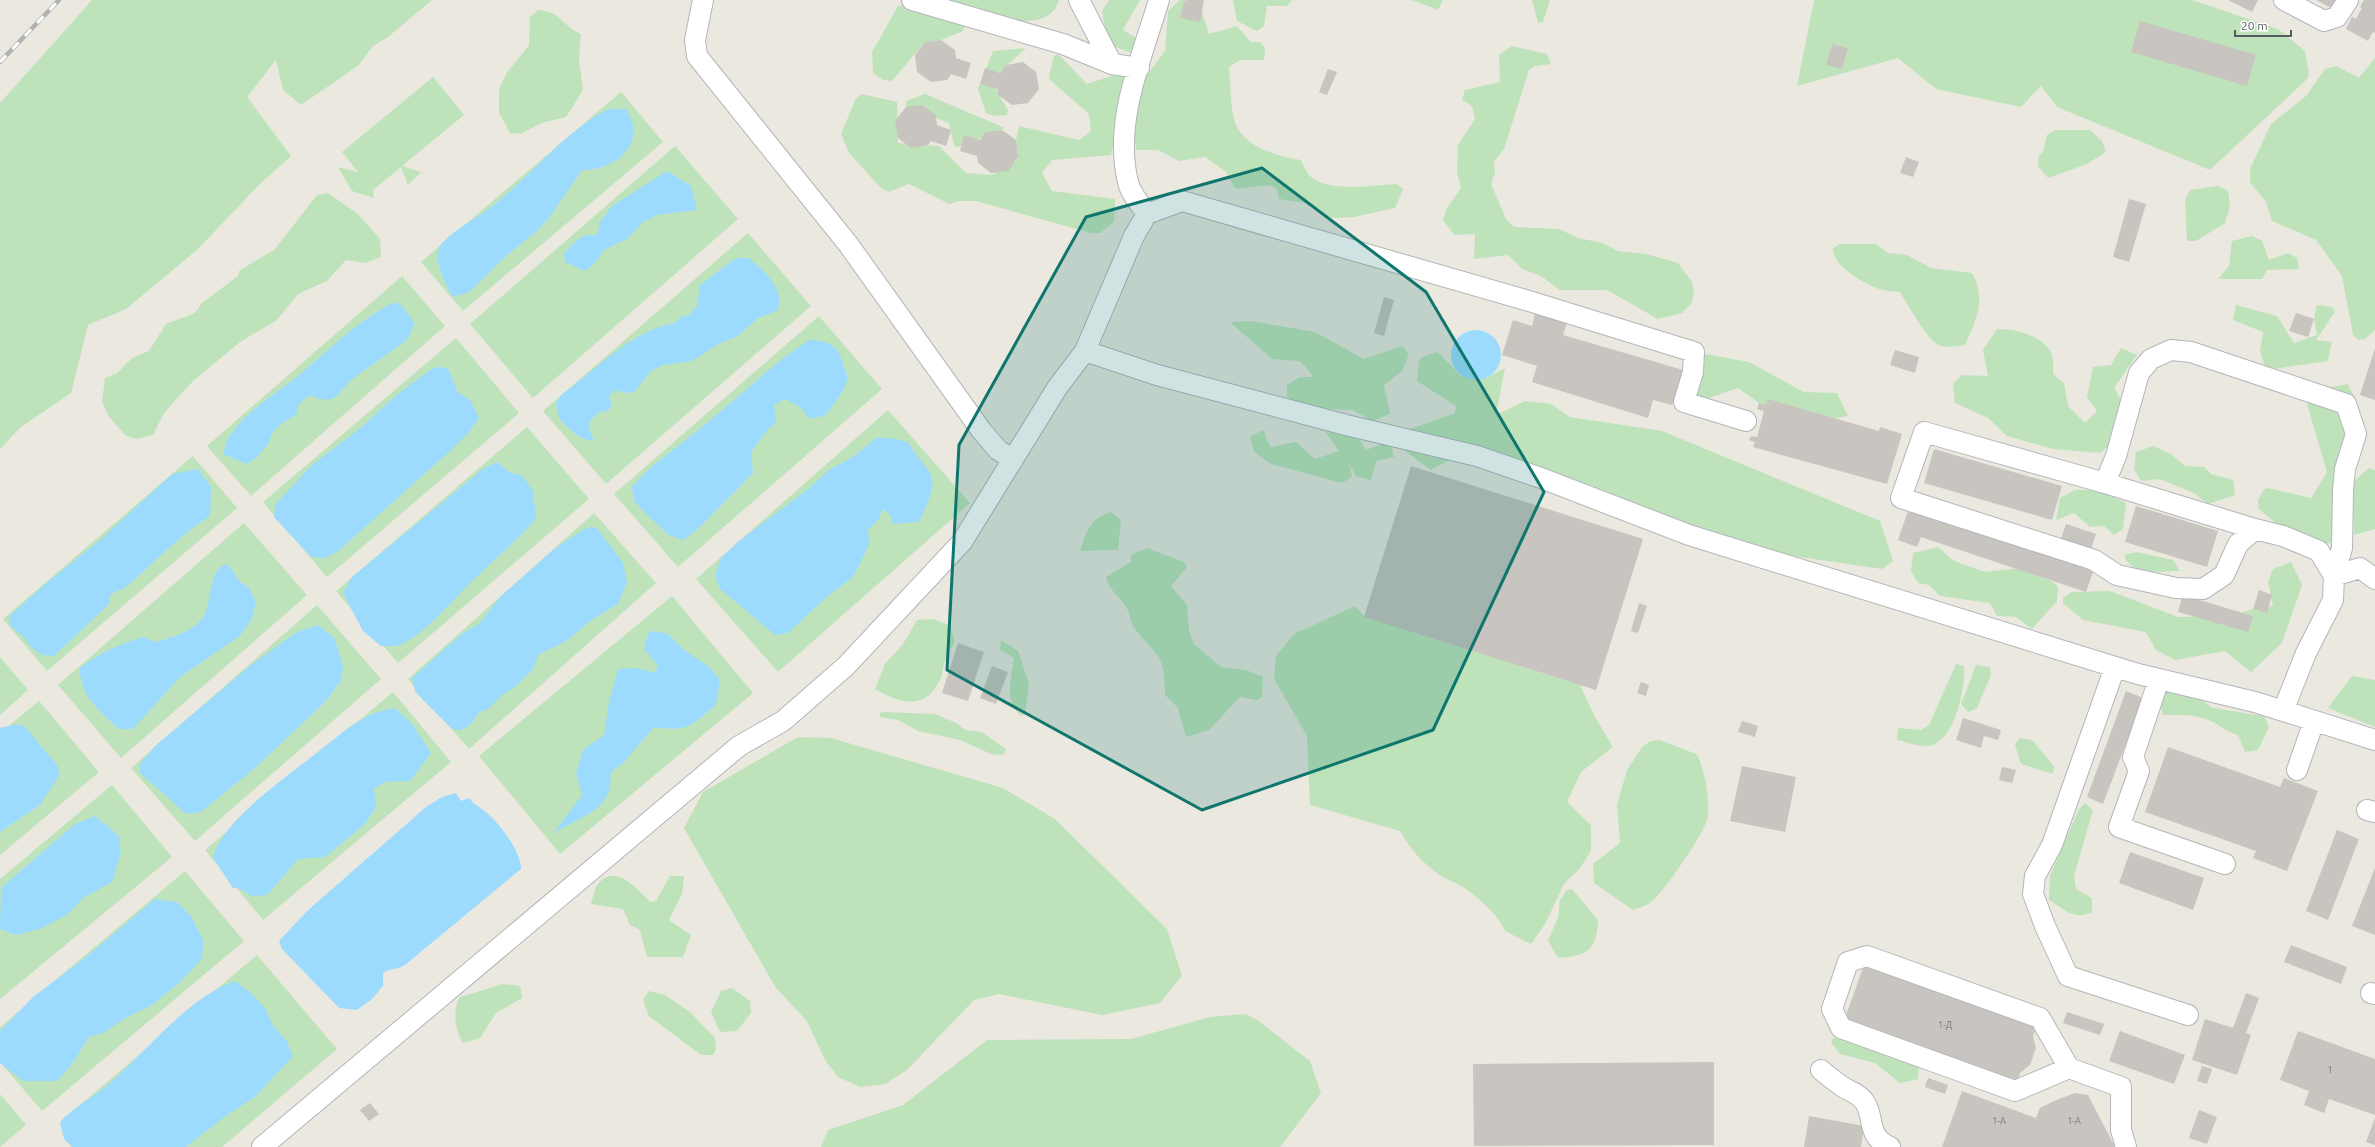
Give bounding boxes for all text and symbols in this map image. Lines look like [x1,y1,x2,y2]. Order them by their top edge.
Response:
scale bar [2235,12,2291,38]
text: 20 m [2241,19,2268,32]
house number: 1-Д [1938,1020,1952,1030]
house number: 1 [2327,1065,2333,1075]
house number: 1-А [1992,1116,2006,1126]
house number: 1-А [2067,1116,2081,1126]

